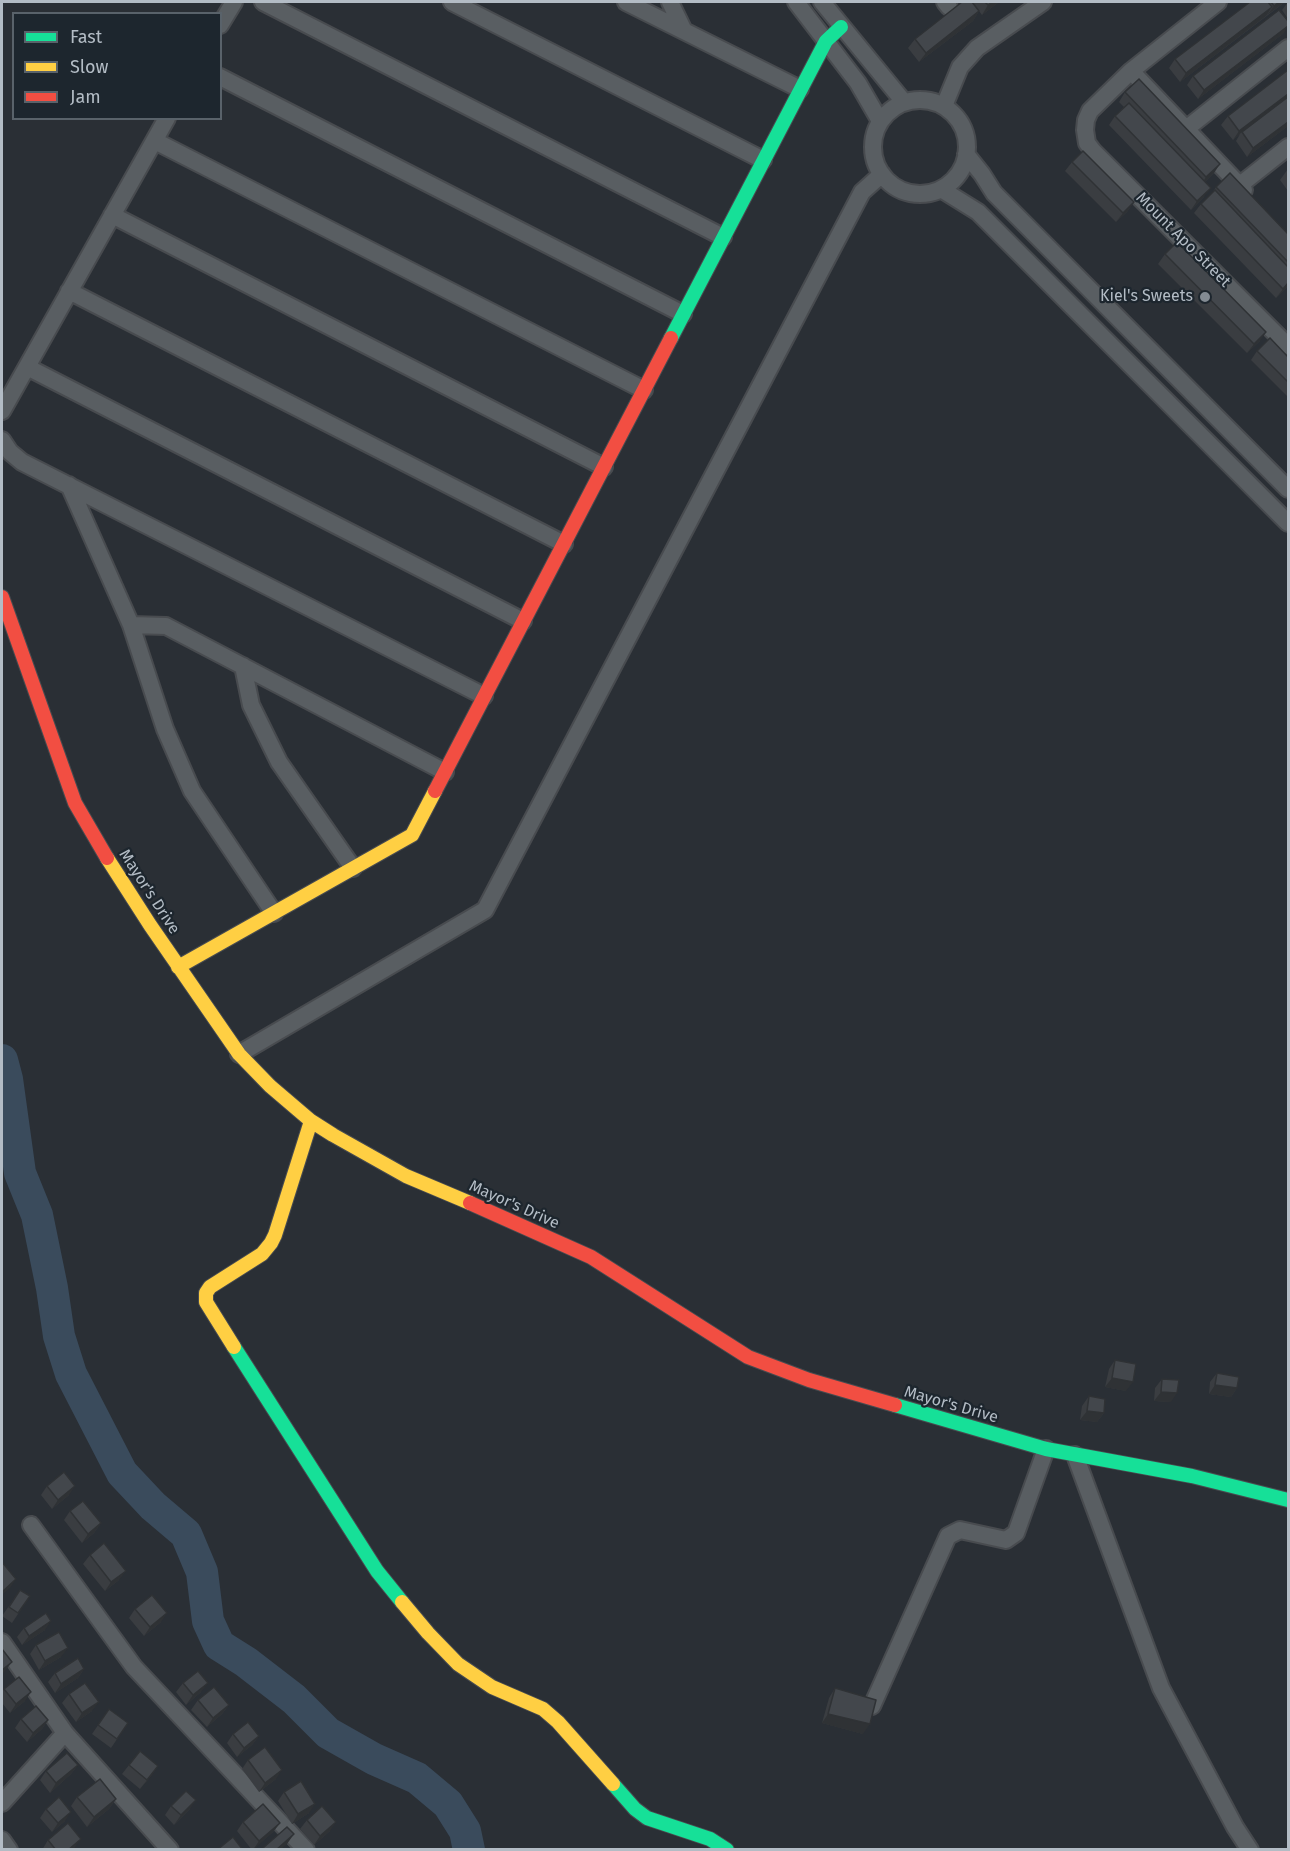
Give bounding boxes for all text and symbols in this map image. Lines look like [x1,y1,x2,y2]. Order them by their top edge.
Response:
legend [12,12,222,120]
text: Fast [70,26,102,48]
text: Slow [70,56,108,78]
text: Jam [70,86,101,108]
street label: Mount Apo Street [1132,189,1234,291]
place label: Kiel's Sweets [1100,287,1193,307]
marker: Kiel's Sweets [1198,290,1212,304]
street label: Mayor's Drive [115,846,183,938]
street label: Mayor's Drive [466,1177,562,1233]
street label: Mayor's Drive [902,1382,1000,1428]

